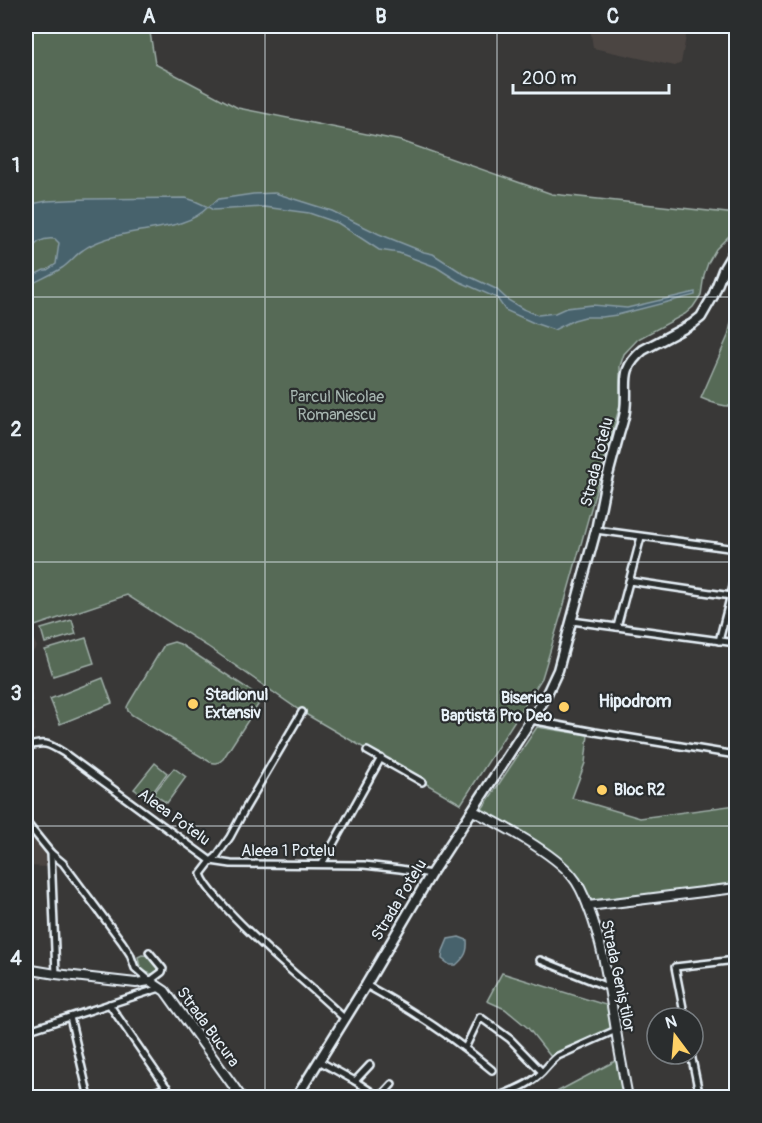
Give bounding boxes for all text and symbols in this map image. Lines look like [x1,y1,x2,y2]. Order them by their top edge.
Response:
text: A [143,4,156,29]
text: B [375,4,387,29]
text: C [607,4,619,29]
scale bar [513,57,669,95]
text: 200 m [522,67,577,90]
text: 1 [12,153,20,178]
park label: Parcul Nicolae Romanescu [290,387,384,425]
street label: Strada Potelu [576,415,618,509]
text: 2 [10,417,22,442]
text: 3 [10,681,22,706]
place label: Stadionul Extensiv [205,685,268,723]
place label: Biserica Baptistă Pro Deo [441,688,553,726]
district label: Hipodrom [599,690,671,713]
marker: Stadionul Extensiv [186,697,200,711]
marker: Biserica Baptistă Pro Deo [557,700,571,714]
place label: Bloc R2 [614,780,665,800]
marker: Bloc R2 [595,783,609,797]
street label: Aleea Potelu [134,784,214,850]
street label: Aleea 1 Potelu [241,841,335,861]
street label: Strada Potelu [367,856,431,944]
street label: Strada Geniștilor [596,918,640,1034]
text: 4 [10,946,22,971]
street label: Strada Bucura [172,983,244,1071]
north arrow [645,1006,705,1066]
text: N [663,1011,679,1034]

